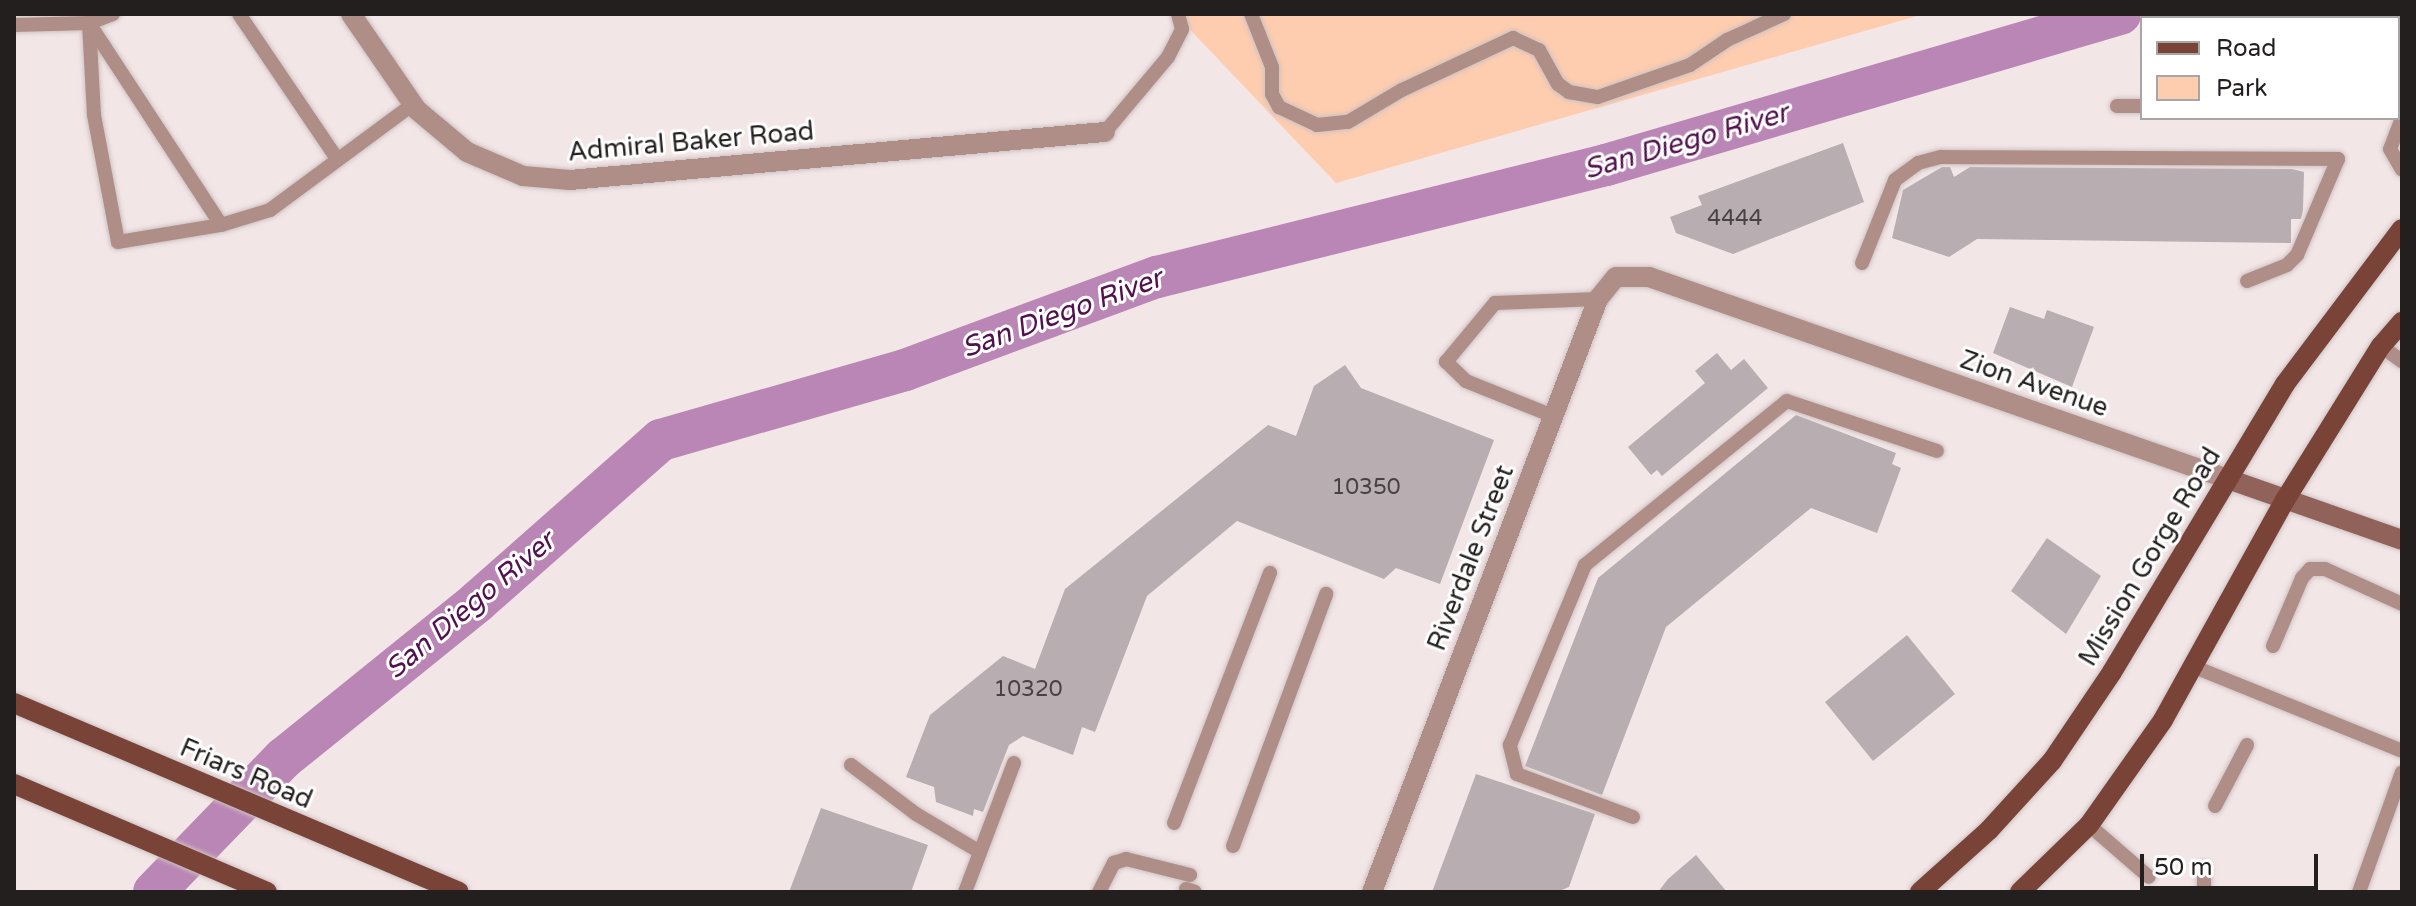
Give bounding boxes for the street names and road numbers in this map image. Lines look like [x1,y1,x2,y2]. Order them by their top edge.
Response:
street label: Admiral Baker Road [567,116,815,168]
street label: Zion Avenue [1956,344,2112,424]
street label: Mission Gorge Road [2072,442,2228,672]
street label: Riverdale Street [1421,461,1521,655]
street label: Friars Road [175,732,317,816]

